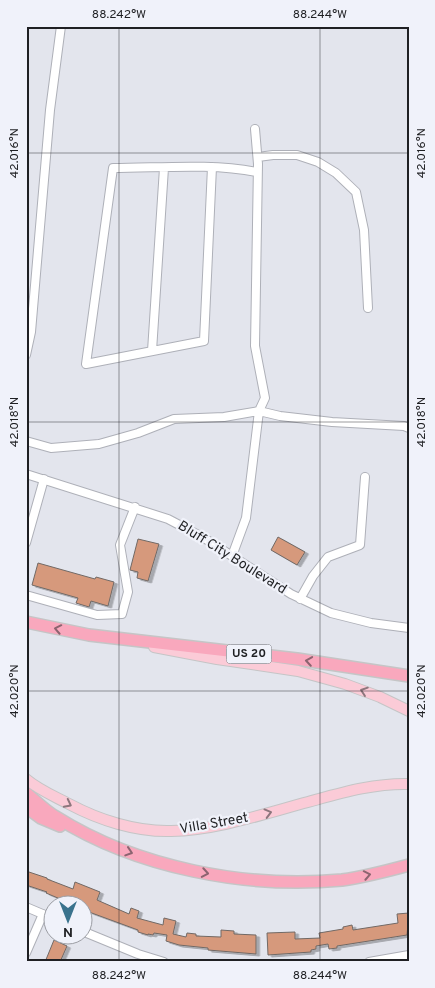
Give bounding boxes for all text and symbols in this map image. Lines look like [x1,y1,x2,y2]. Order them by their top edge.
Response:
text: 88.242°W [92,7,146,23]
text: 88.244°W [293,7,347,23]
text: 42.016°N [7,128,23,178]
text: 42.016°N [414,128,430,178]
text: 42.018°N [7,397,23,447]
text: 42.018°N [414,397,430,447]
street label: Bluff City Boulevard [174,518,290,598]
one-way arrow [53,624,62,634]
road number: US 20 [226,644,272,664]
one-way arrow [304,656,312,667]
text: 42.020°N [7,664,23,718]
text: 42.020°N [414,664,430,718]
one-way arrow [361,687,369,697]
one-way arrow [63,798,72,808]
one-way arrow [264,808,272,818]
street label: Villa Street [178,810,250,838]
one-way arrow [124,846,132,856]
one-way arrow [201,868,210,878]
one-way arrow [362,870,371,881]
north arrow [42,896,92,946]
text: N [63,923,73,940]
text: 88.242°W [92,968,146,984]
text: 88.244°W [293,968,347,984]

